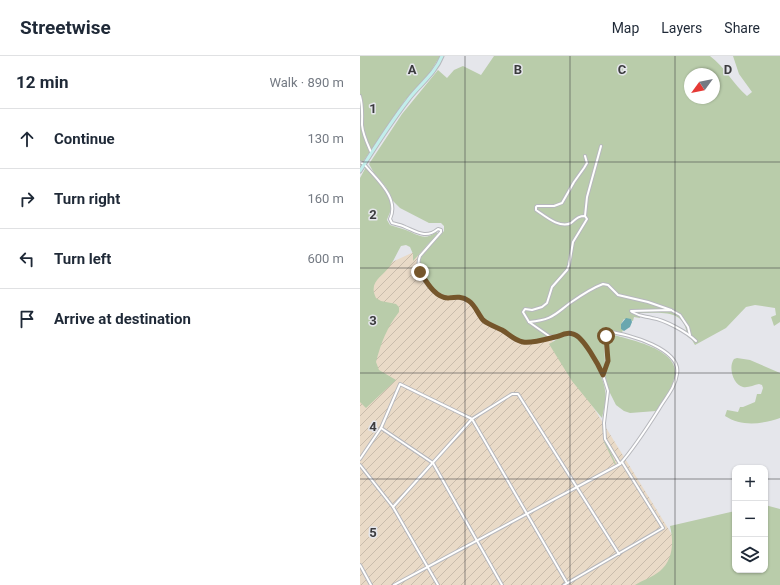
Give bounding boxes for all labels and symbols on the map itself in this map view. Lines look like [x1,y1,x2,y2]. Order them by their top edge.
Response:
text: A [408,62,417,77]
text: B [514,62,522,77]
text: C [618,62,627,77]
text: D [724,62,732,77]
north arrow [684,68,720,104]
text: 1 [369,101,377,116]
text: 2 [369,207,377,222]
route end [411,263,429,281]
text: 3 [369,313,377,328]
route start [597,327,615,345]
text: 4 [369,419,377,434]
text: 5 [369,525,377,540]

